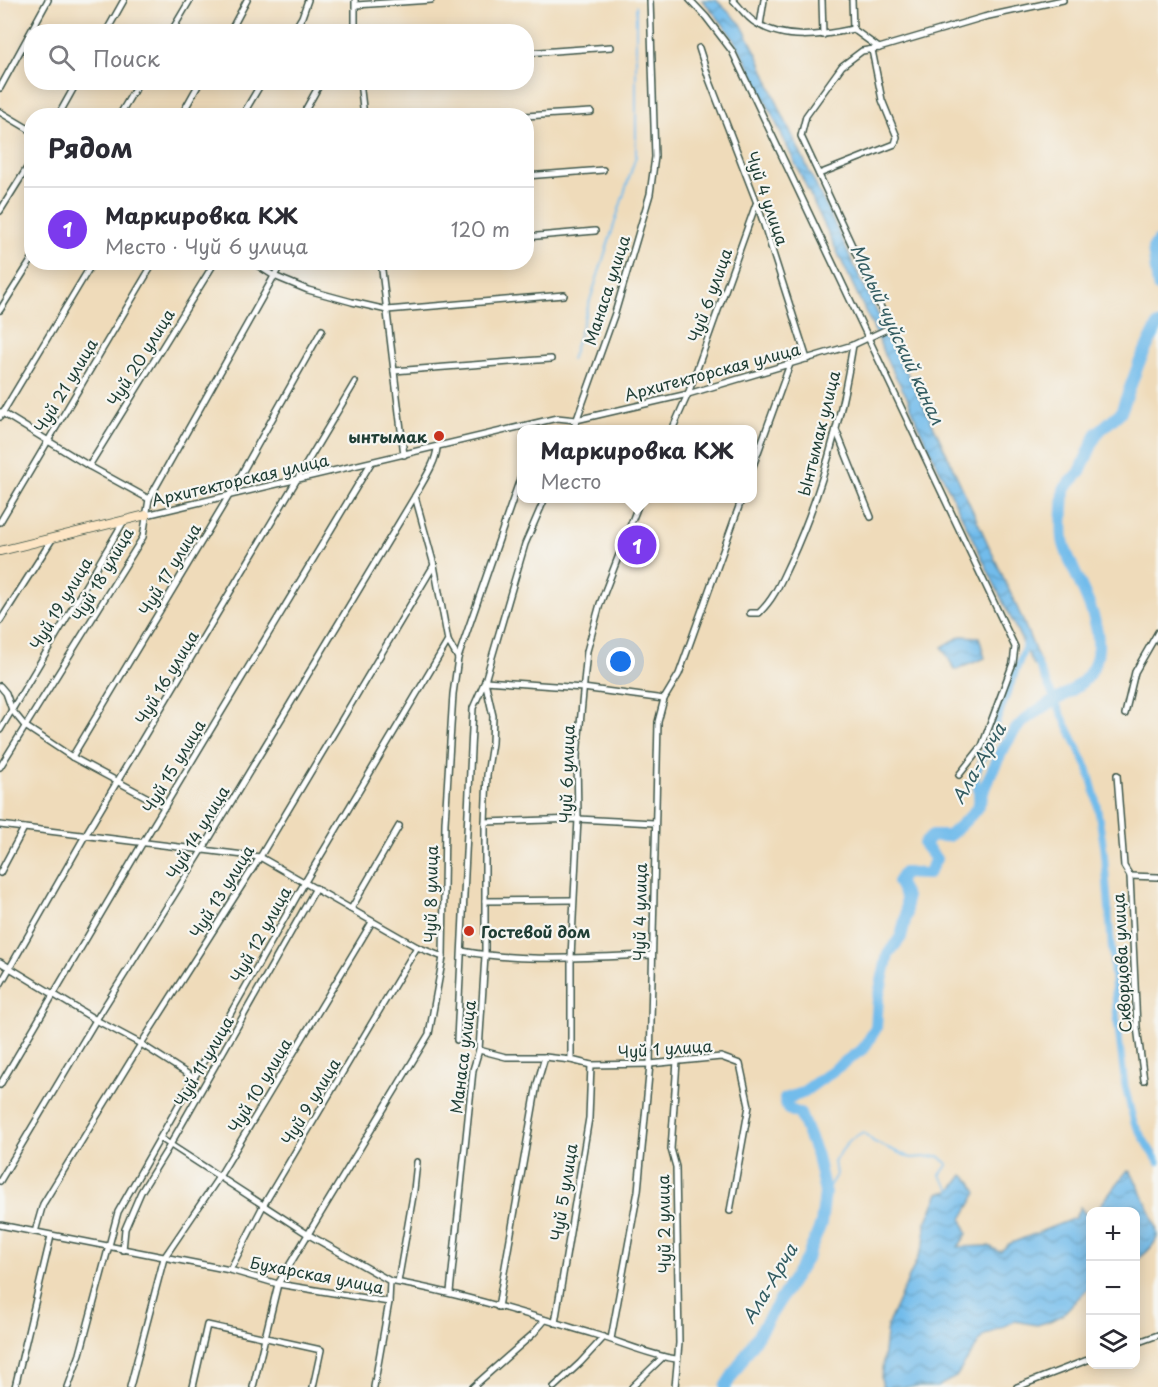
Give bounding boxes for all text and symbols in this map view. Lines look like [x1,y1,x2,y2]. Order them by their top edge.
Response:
search box [24,24,534,90]
icon: search [45,41,78,74]
text: Поиск [93,41,160,74]
text: Рядом [48,128,133,167]
street label: Чуй 4 улица [741,148,795,248]
text: Маркировка КЖ [105,198,298,231]
text: 1 [63,214,72,244]
text: 120 m [451,214,510,244]
text: Место · Чуй 6 улица [105,231,308,261]
street label: Манаса улица [577,232,635,348]
water label: Малый чуйский канал [844,239,952,429]
street label: Чуй 6 улица [681,244,737,346]
street label: Чуй 20 улица [100,304,180,410]
street label: Чуй 21 улица [27,333,103,437]
street label: Архитекторская улица [621,336,803,406]
street label: Ынтымак улица [791,368,845,498]
place label: ынтымак [348,424,428,448]
popup [517,425,757,503]
marker: ынтымак [432,429,446,443]
text: Маркировка КЖ [541,433,733,466]
street label: Архитекторская улица [149,447,331,511]
text: Место [541,466,601,496]
street label: Чуй 17 улица [132,518,206,620]
pin: 1 [618,522,656,568]
street label: Чуй 18 улица [65,523,139,625]
street label: Чуй 19 улица [23,552,97,654]
street label: Чуй 16 улица [128,625,204,729]
your location [606,647,635,676]
street label: Чуй 15 улица [136,715,210,817]
water label: Ала-Арча [944,717,1012,808]
street label: Чуй 6 улица [552,724,580,824]
street label: Чуй 14 улица [160,781,234,883]
street label: Чуй 13 улица [183,840,259,942]
street label: Чуй 8 улица [417,845,443,943]
street label: Чуй 4 улица [626,863,652,961]
street label: Чуй 12 улица [224,882,296,986]
street label: Скворцова улица [1105,893,1137,1033]
place label: Гостевой дом [481,919,590,943]
marker: Гостевой дом [462,924,476,938]
street label: Манаса улица [443,999,481,1115]
street label: Чуй 11 улица [167,1011,239,1111]
street label: Чуй 10 улица [221,1033,297,1137]
street label: Чуй 1 улица [617,1033,713,1063]
street label: Чуй 9 улица [275,1053,345,1149]
street label: Чуй 5 улица [543,1142,583,1242]
street label: Чуй 2 улица [650,1174,676,1274]
map controls [1086,1207,1140,1369]
button: + [1086,1207,1140,1261]
water label: Ала-Арча [735,1237,804,1328]
street label: Бухарская улица [248,1249,386,1299]
button: − [1086,1261,1140,1315]
button: layers [1086,1315,1140,1369]

